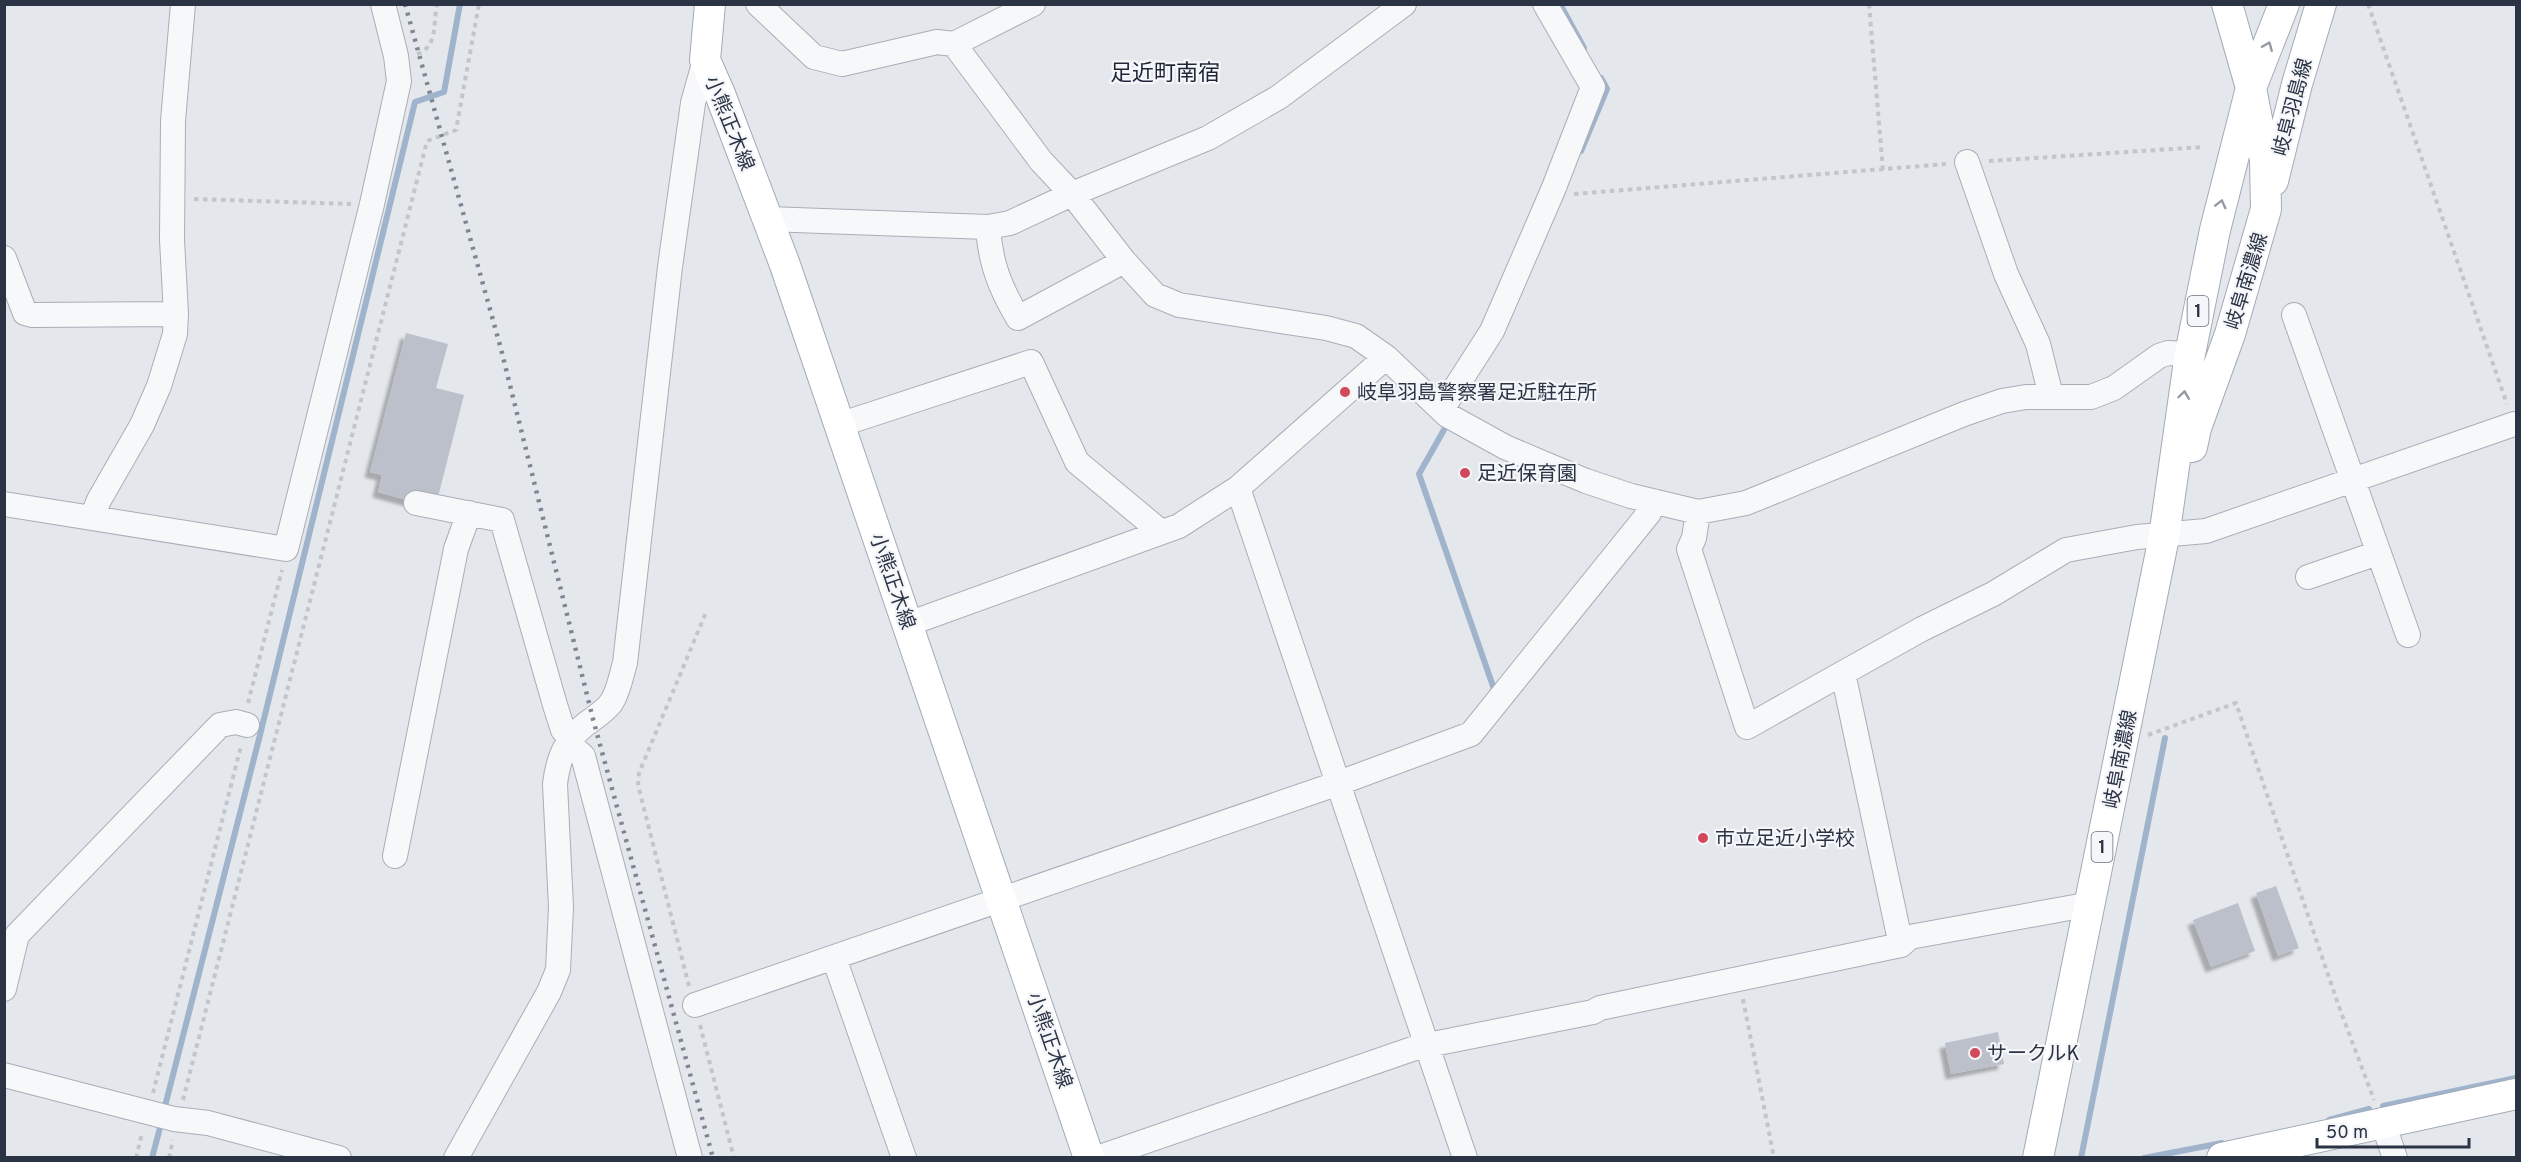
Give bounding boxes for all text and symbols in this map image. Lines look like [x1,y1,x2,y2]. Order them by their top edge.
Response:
one-way arrow [2260,42,2273,52]
street label: 岐阜羽島線 [2268,56,2319,159]
district label: 足近町南宿 [1110,61,1220,88]
street label: 小熊正木線 [697,73,759,175]
one-way arrow [2214,199,2227,209]
street label: 岐阜南濃線 [2221,230,2275,333]
road number: 1 [2188,296,2208,326]
place label: 岐阜羽島警察署足近駐在所 [1357,381,1597,407]
marker: 岐阜羽島警察署足近駐在所 [1338,385,1352,399]
one-way arrow [2177,391,2189,400]
place label: 足近保育園 [1477,462,1577,488]
marker: 足近保育園 [1458,466,1472,480]
street label: 小熊正木線 [863,530,920,633]
street label: 岐阜南濃線 [2100,708,2144,811]
place label: 市立足近小学校 [1715,827,1855,853]
marker: 市立足近小学校 [1696,831,1710,845]
road number: 1 [2092,832,2112,862]
street label: 小熊正木線 [1020,989,1077,1092]
place label: サークルK [1987,1042,2080,1068]
marker: サークルK [1968,1046,1982,1060]
scale bar [2317,1111,2468,1149]
text: 50 m [2326,1122,2368,1145]

